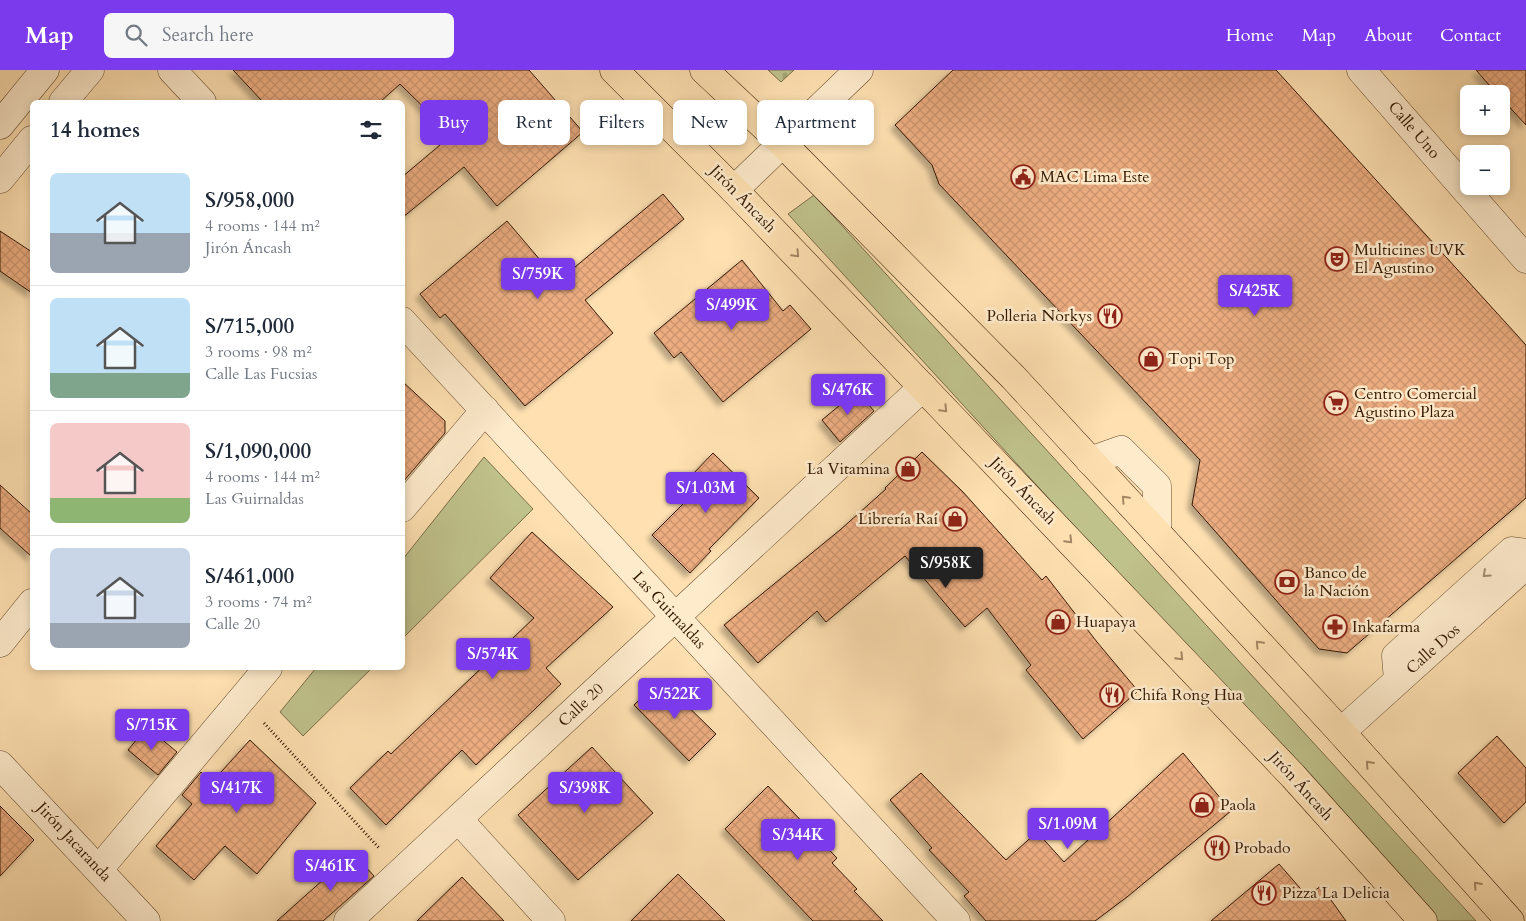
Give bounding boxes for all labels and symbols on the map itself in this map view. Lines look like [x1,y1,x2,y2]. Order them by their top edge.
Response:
street label: Calle Uno [1383,96,1445,164]
street label: Jirón Áncash [704,159,781,238]
public building icon: MAC Lima Este [1010,164,1036,190]
place label: MAC Lima Este [1040,166,1149,188]
place label: Multicines UVK El Agustino [1354,239,1466,279]
theatre icon: Multicines UVK El Agustino [1324,246,1350,272]
one-way arrow [790,248,799,257]
pin: S/759K [497,258,579,300]
pin: S/425K [1214,274,1296,317]
pin: S/499K [691,288,773,331]
restaurant icon: Polleria Norkys [1097,303,1123,329]
place label: Polleria Norkys [986,305,1092,327]
shop icon: Topi Top [1138,346,1164,372]
place label: Topi Top [1168,348,1235,370]
pin: S/476K [807,374,889,416]
place label: Centro Comercial Agustino Plaza [1354,383,1477,423]
supermarket icon: Centro Comercial Agustino Plaza [1323,390,1349,416]
one-way arrow [939,404,948,413]
street label: Jirón Áncash [984,451,1061,530]
shop icon: La Vitamina [895,456,921,482]
place label: La Vitamina [807,458,890,480]
pin: S/1.03M [660,472,752,514]
one-way arrow [1122,496,1131,505]
shop icon: Librería Raí [942,506,968,532]
place label: Librería Raí [858,508,938,530]
one-way arrow [1063,534,1072,543]
pin: S/958K [905,546,987,589]
place label: Banco de la Nación [1304,562,1369,602]
street label: Las Guirnaldas [627,566,711,654]
one-way arrow [1483,568,1492,577]
bank icon: Banco de la Nación [1274,569,1300,595]
shop icon: Huapaya [1045,609,1071,635]
place label: Huapaya [1076,611,1136,633]
pharmacy icon: Inkafarma [1322,614,1348,640]
place label: Inkafarma [1352,616,1420,638]
street label: Calle Dos [1401,619,1465,679]
pin: S/574K [452,638,534,680]
one-way arrow [1256,640,1265,649]
one-way arrow [1174,652,1183,661]
street label: Calle 20 [553,678,609,732]
pin: S/522K [634,678,716,720]
restaurant icon: Chifa Rong Hua [1099,682,1125,708]
place label: Chifa Rong Hua [1130,684,1243,706]
pin: S/715K [111,708,193,751]
street label: Jirón Áncash [1263,745,1338,826]
one-way arrow [1366,760,1375,769]
pin: S/417K [196,772,278,814]
pin: S/398K [544,772,626,814]
shop icon: Paola [1189,792,1215,818]
place label: Paola [1220,794,1256,816]
street label: Jirón Jacaranda [30,796,117,887]
pin: S/1.09M [1022,808,1114,850]
pin: S/344K [757,818,839,861]
restaurant icon: Probado [1204,835,1230,861]
place label: Probado [1234,837,1291,859]
pin: S/461K [290,850,372,892]
restaurant icon: Pizza La Delicia [1251,880,1277,906]
one-way arrow [1474,881,1483,890]
place label: Pizza La Delicia [1282,882,1390,904]

